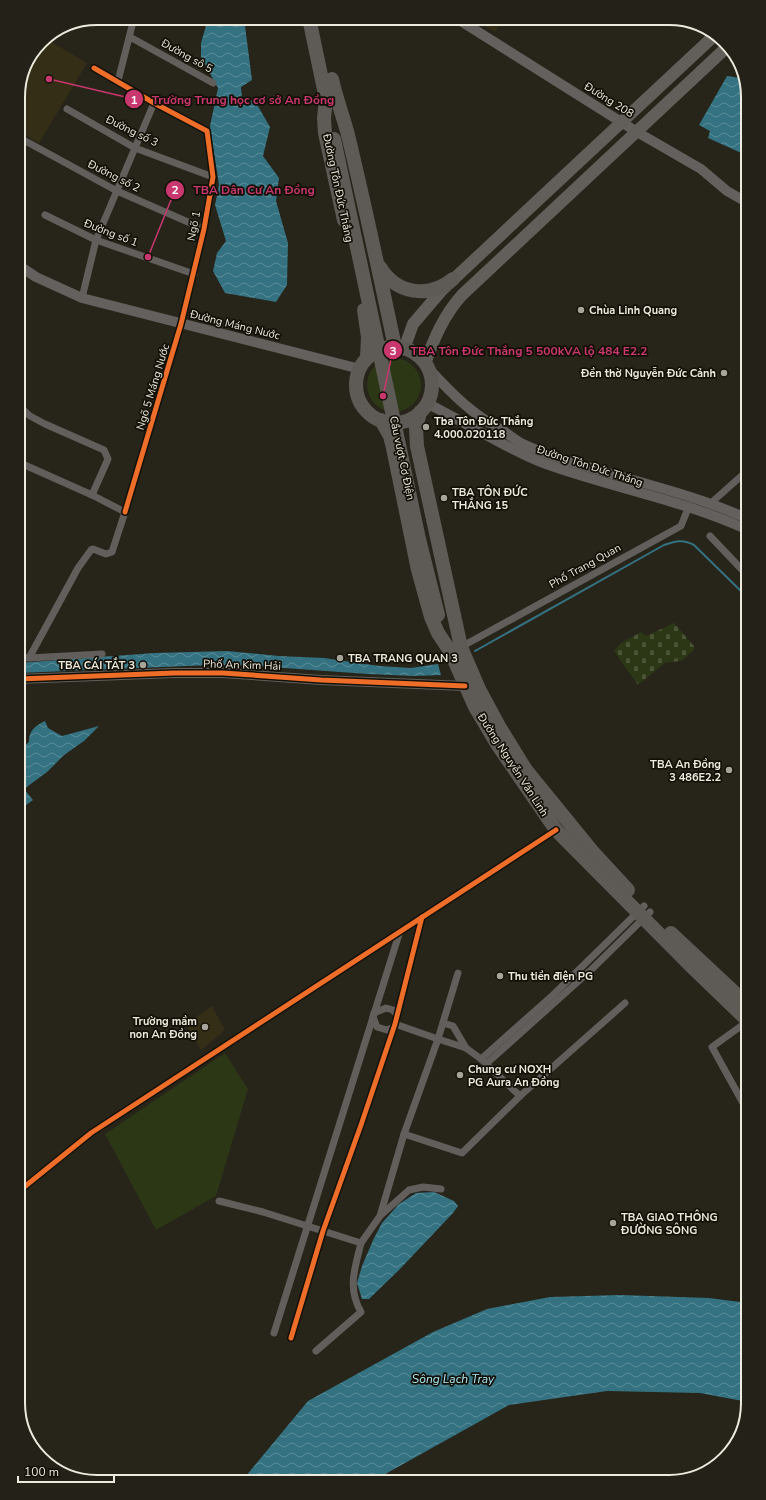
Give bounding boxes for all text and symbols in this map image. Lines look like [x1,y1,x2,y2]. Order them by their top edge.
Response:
street label: Đường sô 5 [158,35,216,77]
street label: Đường 208 [581,78,637,121]
callout: Trường Trung học cơ sở An Đồng [124,87,342,111]
text: 1 [130,92,138,108]
text: Trường Trung học cơ sở An Đồng [152,92,334,108]
street label: Đường số 3 [102,111,161,150]
street label: Đường Tôn Đức Thắng [319,131,357,244]
street label: Đường số 2 [84,156,143,196]
callout: TBA Dân Cư An Đồng [165,178,323,202]
text: 2 [171,182,179,198]
text: TBA Dân Cư An Đồng [193,182,315,198]
street label: Ngõ 1 [184,210,204,242]
street label: Đường số 1 [81,215,140,250]
place label: Chùa Linh Quang [589,303,677,318]
marker: Chùa Linh Quang [576,305,586,315]
street label: Đường Máng Nước [187,306,282,343]
callout: TBA Tôn Đức Thắng 5 500kVA lộ 484 E2.2 [383,338,656,362]
street label: Ngõ 5 Máng Nước [133,342,173,432]
text: 3 [389,343,397,359]
text: TBA Tôn Đức Thắng 5 500kVA lộ 484 E2.2 [411,343,647,359]
place label: Đền thờ Nguyễn Đức Cảnh [580,366,716,381]
marker: Đền thờ Nguyễn Đức Cảnh [719,368,729,378]
place label: Tba Tôn Đức Thắng 4.000.020118 [434,414,533,442]
street label: Cầu vượt Cơ Điện [386,415,418,501]
marker: Tba Tôn Đức Thắng 4.000.020118 [421,422,431,432]
street label: Đường Tôn Đức Thắng [534,441,645,490]
place label: TBA TÔN ĐỨC THẮNG 15 [452,484,528,513]
marker: TBA TÔN ĐỨC THẮNG 15 [439,493,449,503]
street label: Phố Trang Quan [546,540,624,592]
place label: TBA TRANG QUAN 3 [348,651,458,666]
marker: TBA TRANG QUAN 3 [335,653,345,663]
street label: Phố An Kim Hải [203,656,281,674]
place label: TBA CÁI TẮT 3 [58,657,135,673]
marker: TBA CÁI TẮT 3 [138,660,148,670]
street label: Đường Nguyễn Văn Linh [473,710,552,819]
place label: TBA An Đồng 3 486E2.2 [650,757,721,785]
marker: TBA An Đồng 3 486E2.2 [724,765,734,775]
place label: Thu tiền điện PG [508,969,593,984]
marker: Thu tiền điện PG [495,971,505,981]
place label: Trường mầm non An Đồng [129,1014,197,1042]
marker: Trường mầm non An Đồng [200,1022,210,1032]
place label: Chung cư NOXH PG Aura An Đồng [468,1062,559,1090]
marker: Chung cư NOXH PG Aura An Đồng [455,1070,465,1080]
place label: TBA GIAO THÔNG ĐƯỜNG SÔNG [620,1209,718,1238]
marker: TBA GIAO THÔNG ĐƯỜNG SÔNG [608,1218,618,1228]
water label: Sông Lạch Tray [412,1371,495,1387]
scale bar [18,1458,114,1484]
text: 100 m [24,1464,59,1480]

